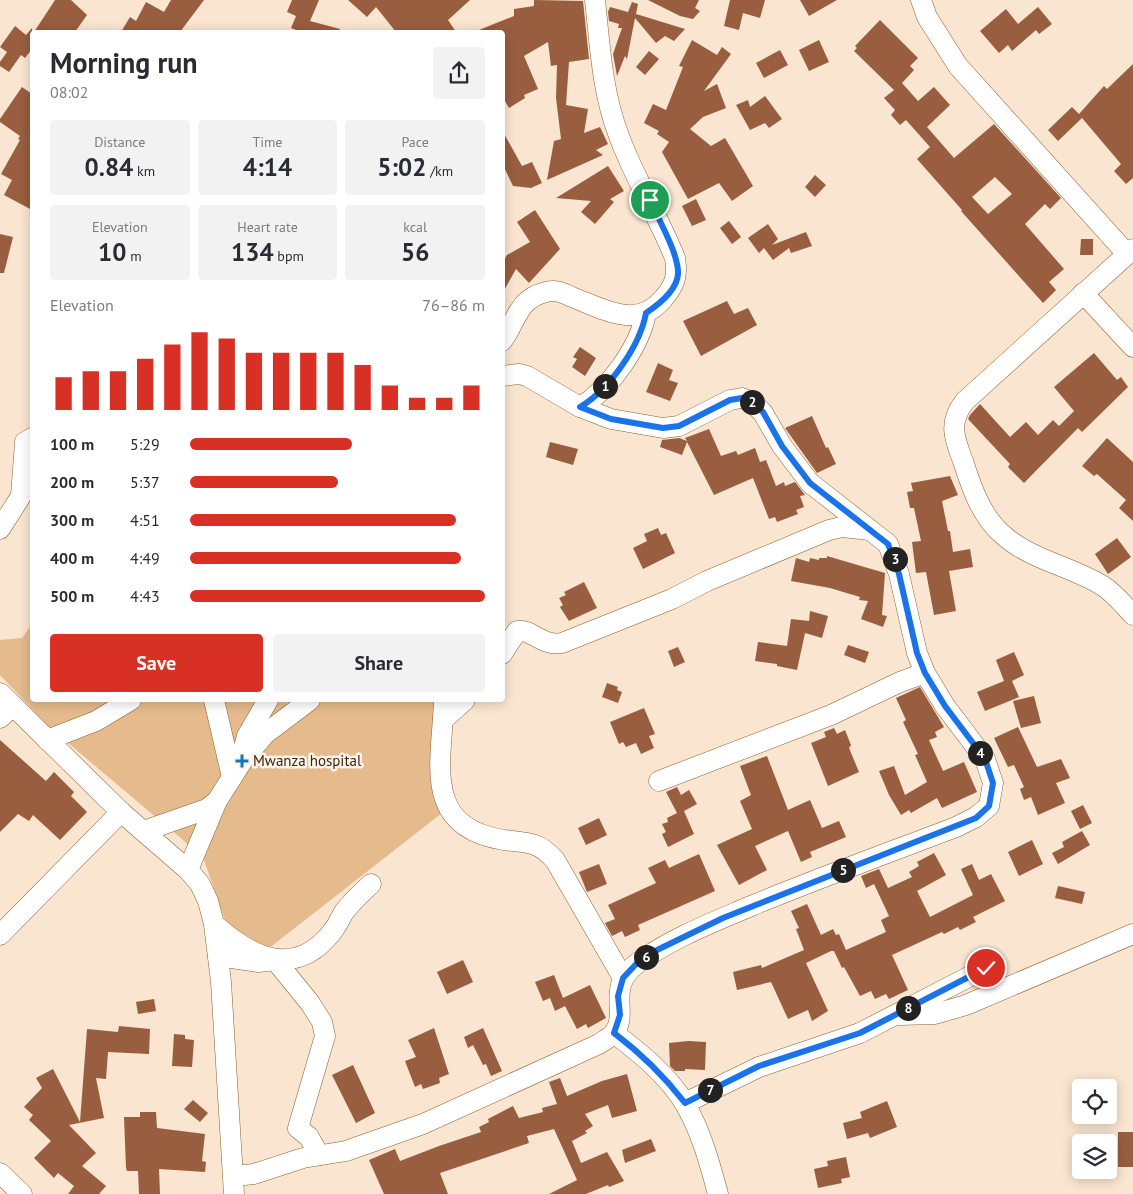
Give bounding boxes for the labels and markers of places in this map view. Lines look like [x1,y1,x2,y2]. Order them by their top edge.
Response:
pin [629,179,671,221]
pin: 1 [592,374,618,398]
pin: 2 [740,390,764,414]
pin: 3 [882,546,908,572]
pin: 4 [968,740,992,766]
place label: Mwanza hospital [253,751,362,770]
marker: Mwanza hospital [235,754,249,768]
pin: 5 [830,858,856,882]
pin: 6 [634,944,658,970]
pin [965,947,1007,989]
pin: 8 [896,996,920,1020]
pin: 7 [698,1078,722,1102]

